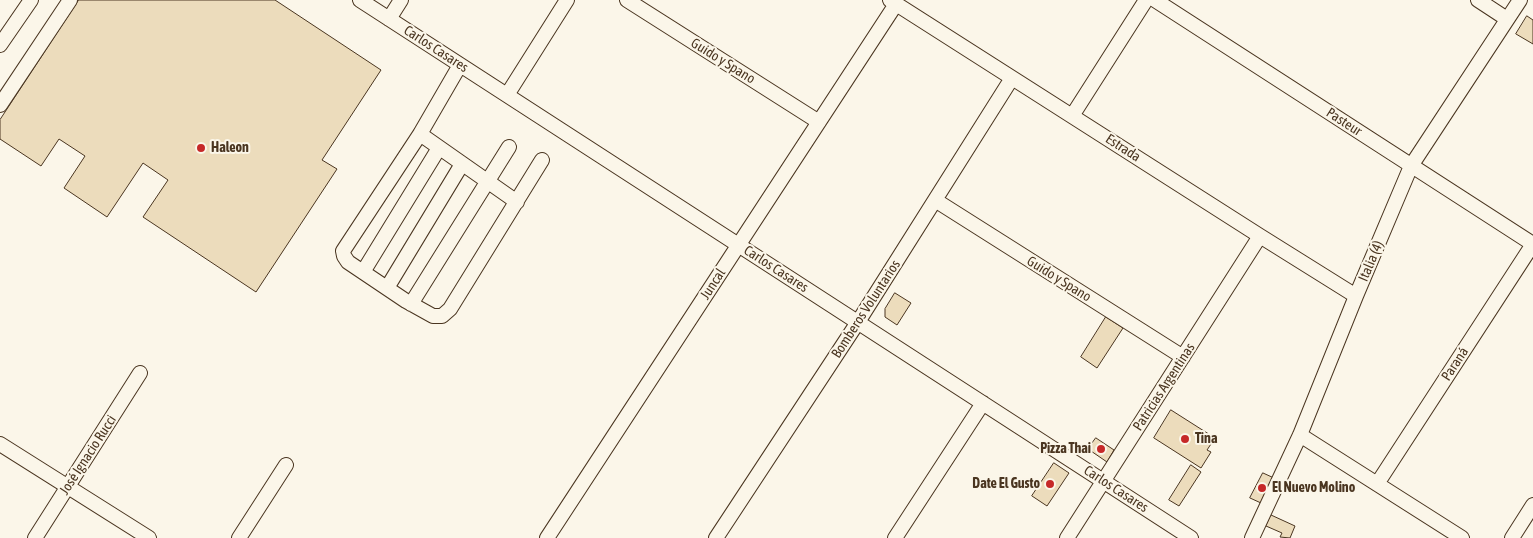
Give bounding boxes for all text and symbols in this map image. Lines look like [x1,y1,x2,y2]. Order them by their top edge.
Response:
street label: Carlos Casares [401,22,471,76]
street label: Guido y Spano [688,35,758,87]
street label: Pasteur [1323,104,1365,140]
street label: Estrada [1102,130,1144,166]
place label: Haleon [211,140,249,156]
marker: Haleon [195,142,207,154]
street label: Italia (4) [1355,238,1387,284]
street label: Carlos Casares [741,242,811,296]
street label: Guido y Spano [1024,253,1094,305]
street label: Bomberos Voluntarios [828,257,904,361]
street label: Juncal [697,265,729,303]
street label: Patricias Argentinas [1129,340,1199,434]
street label: Paraná [1438,344,1472,384]
street label: José Ignacio Rucci [56,412,120,498]
place label: Tina [1195,431,1217,447]
marker: Tina [1179,433,1191,445]
place label: Pizza Thai [1040,441,1091,457]
marker: Pizza Thai [1095,443,1107,455]
street label: Carlos Casares [1081,462,1151,516]
place label: Date El Gusto [972,476,1040,492]
marker: Date El Gusto [1044,478,1056,490]
place label: El Nuevo Molino [1272,480,1355,496]
marker: El Nuevo Molino [1256,482,1268,494]

